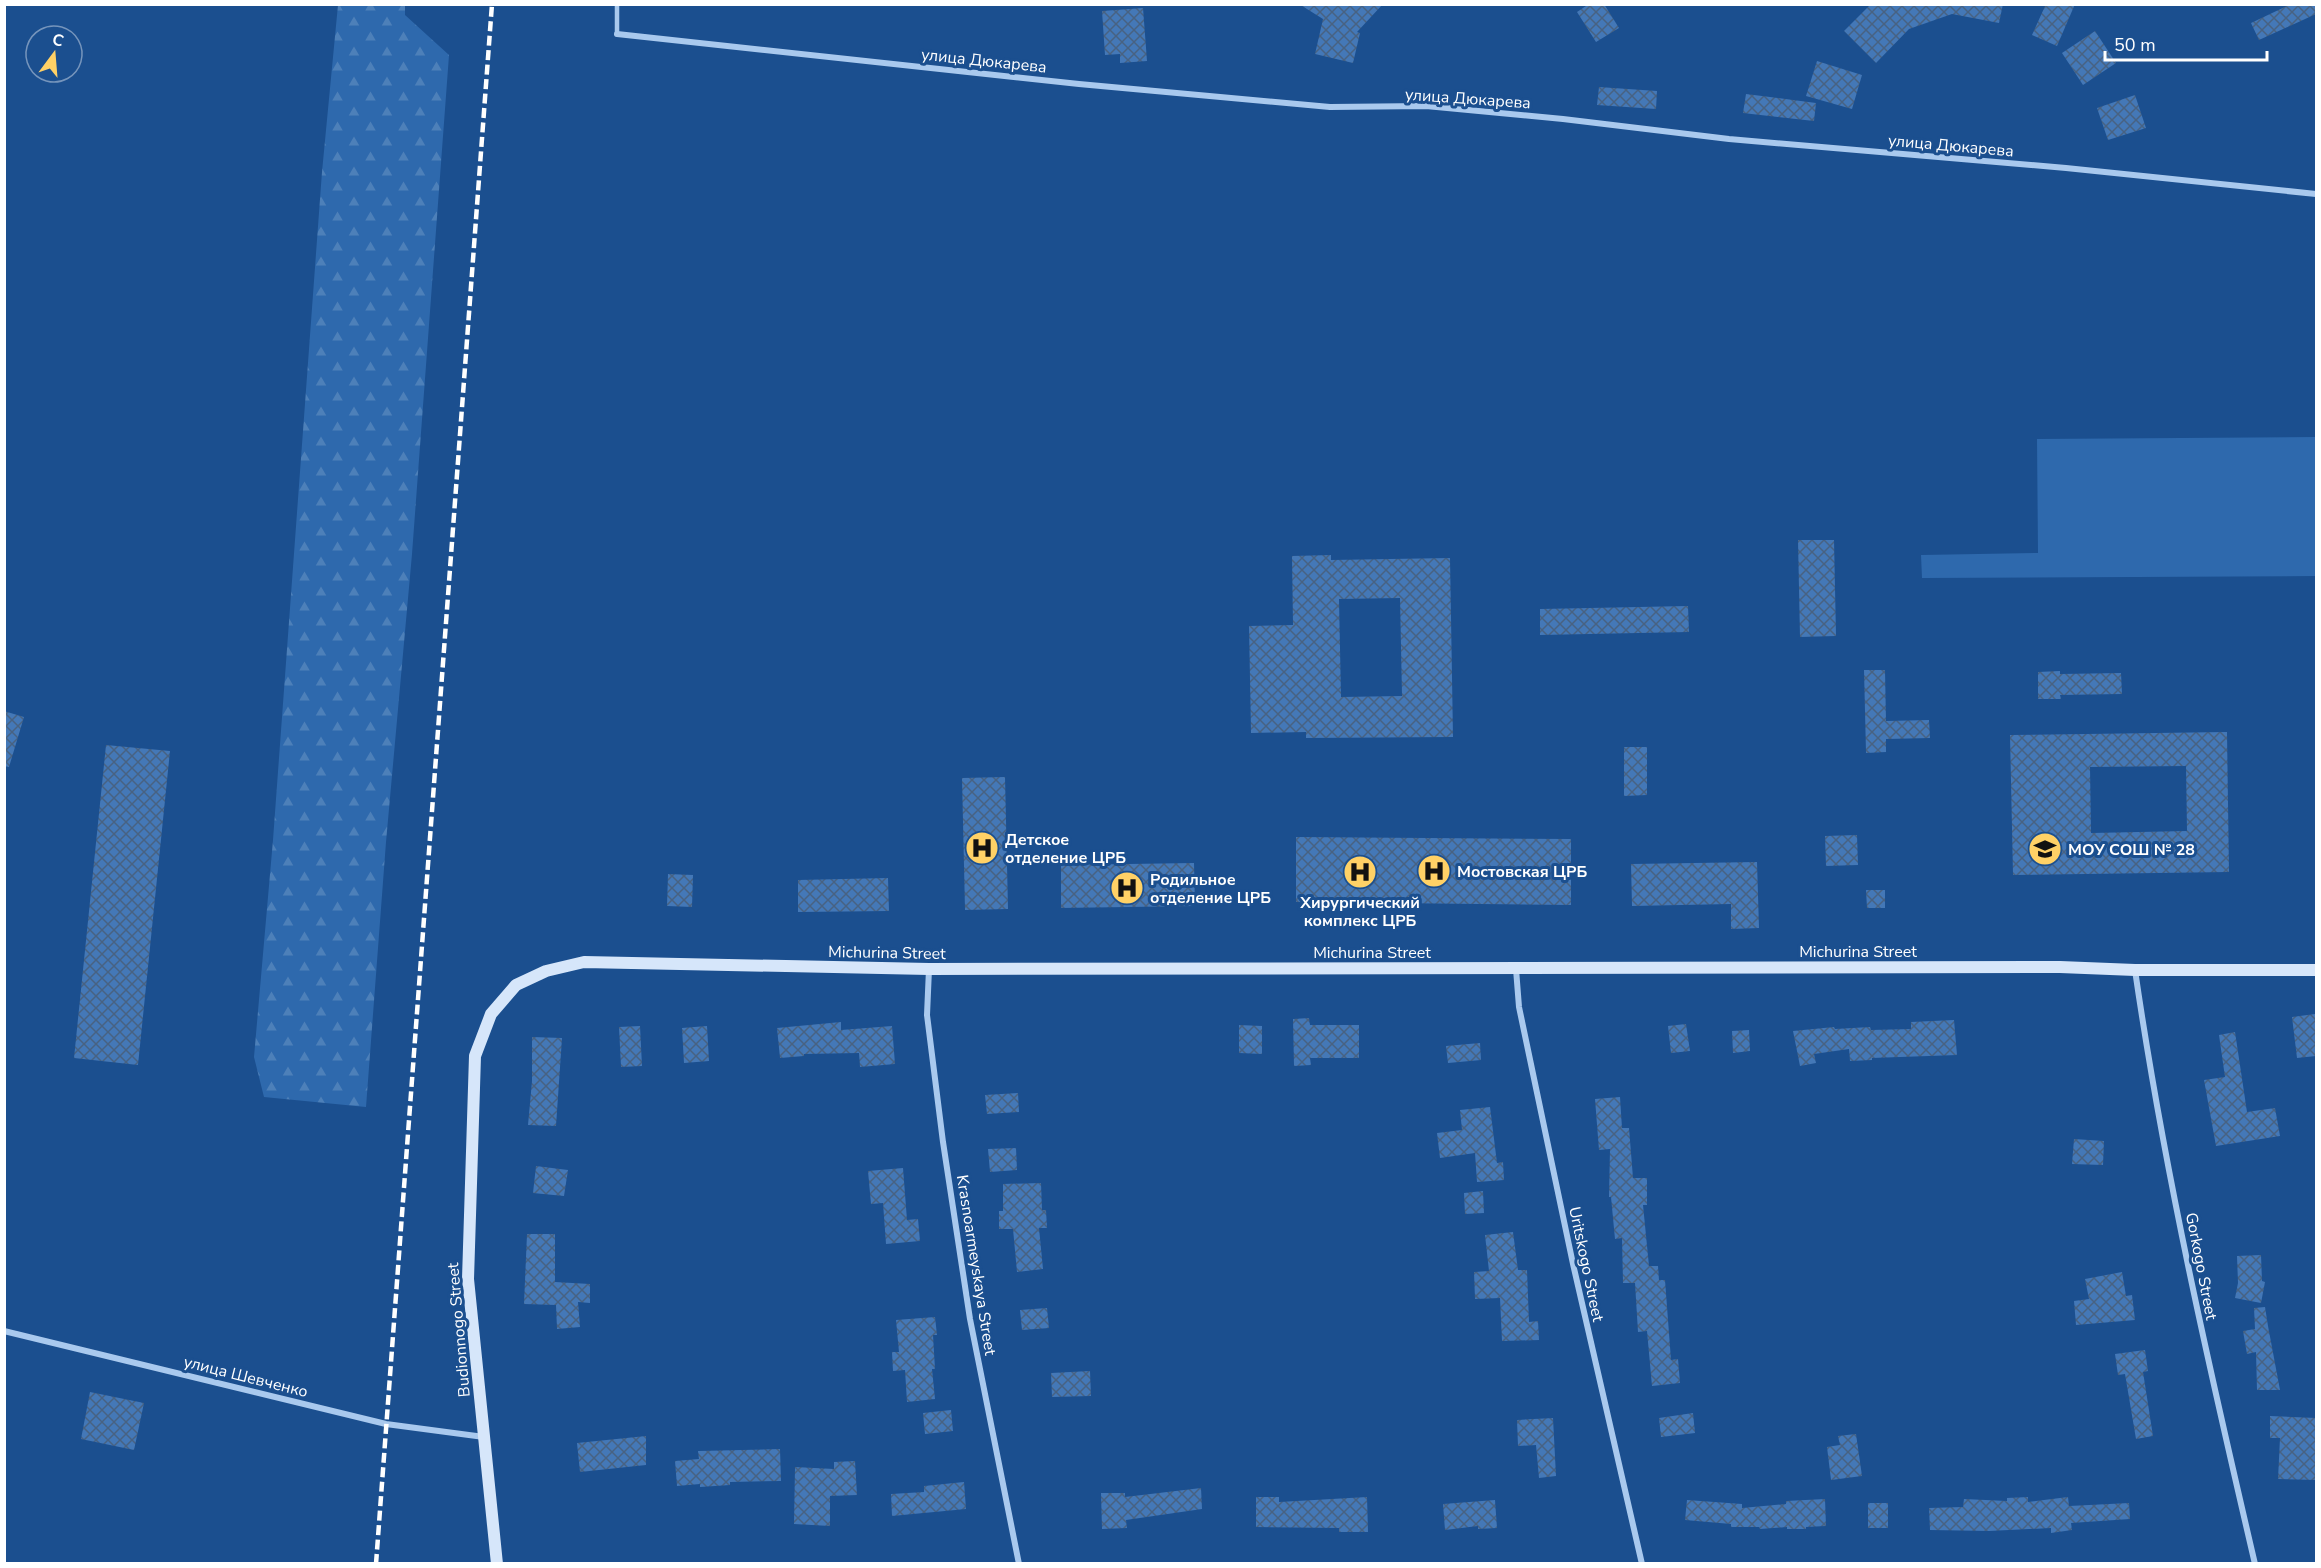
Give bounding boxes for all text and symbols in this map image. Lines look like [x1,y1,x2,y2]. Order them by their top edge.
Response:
north arrow [24,24,84,84]
scale bar [2105,24,2267,62]
text: С [50,28,66,53]
text: 50 m [2114,33,2156,57]
street label: улица Дюкарева [920,43,1048,79]
street label: улица Дюкарева [1404,84,1532,114]
street label: улица Дюкарева [1887,130,2015,162]
place label: Детское отделение ЦРБ [1005,829,1126,869]
hospital icon: Детское отделение ЦРБ [964,830,1000,866]
school or university icon: МОУ СОШ № 28 [2027,831,2063,867]
place label: МОУ СОШ № 28 [2068,839,2195,861]
hospital icon: Мостовская ЦРБ [1416,853,1452,889]
hospital icon: Хирургический комплекс ЦРБ [1342,854,1378,890]
place label: Мостовская ЦРБ [1457,861,1588,883]
place label: Родильное отделение ЦРБ [1150,869,1271,909]
hospital icon: Родильное отделение ЦРБ [1109,870,1145,906]
place label: Хирургический комплекс ЦРБ [1299,892,1420,932]
street label: Michurina Street [828,941,946,965]
street label: Michurina Street [1799,941,1917,963]
street label: Michurina Street [1313,942,1431,964]
street label: Krasnoarmeyskaya Street [951,1173,1001,1357]
street label: Uritskogo Street [1563,1205,1609,1324]
street label: Gorkogo Street [2180,1211,2222,1322]
street label: Budionnogo Street [442,1261,476,1398]
street label: улица Шевченко [181,1351,310,1403]

